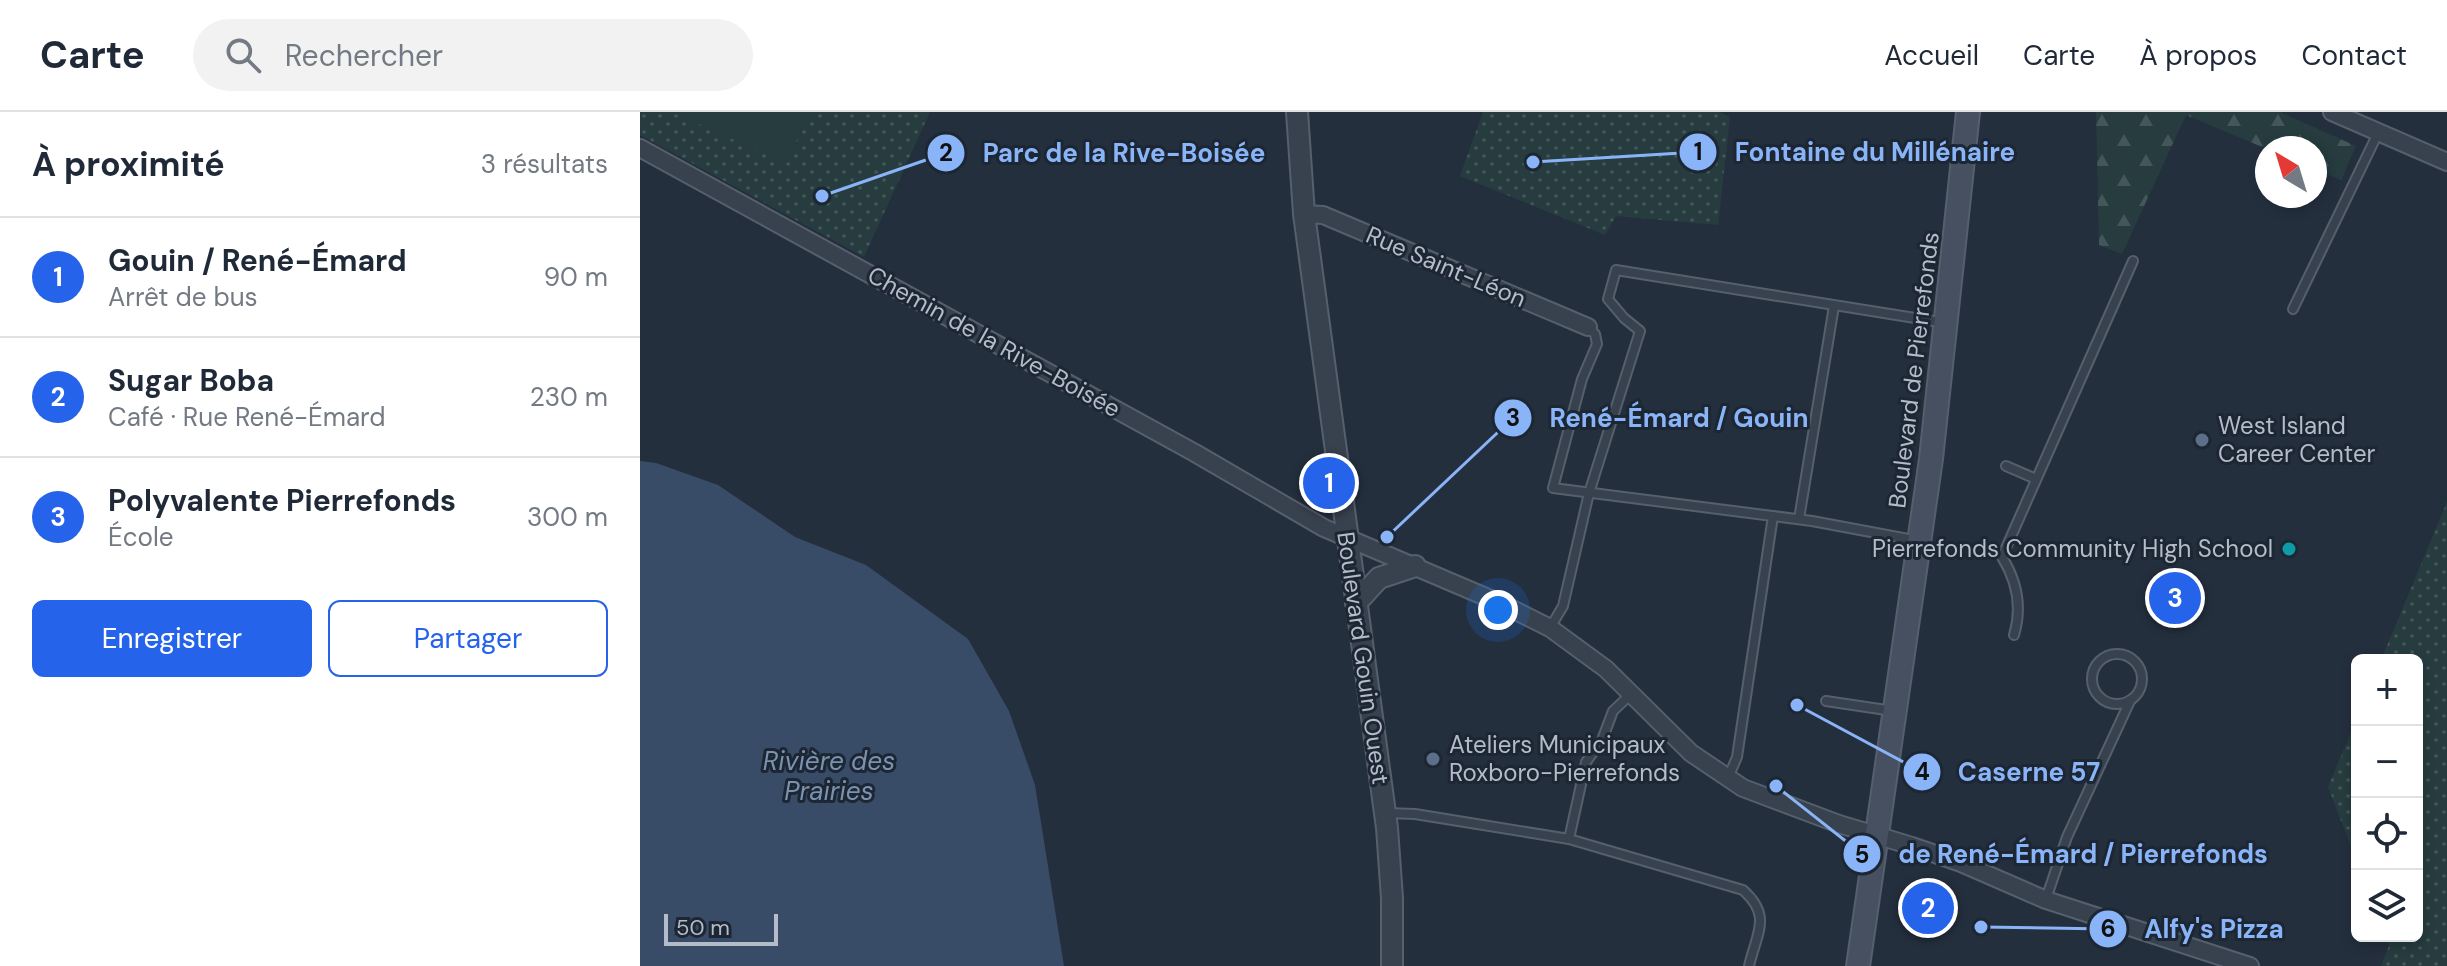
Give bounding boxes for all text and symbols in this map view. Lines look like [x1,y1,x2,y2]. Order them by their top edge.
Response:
search box [193,19,753,91]
text: Carte [40,30,145,80]
icon: search [221,33,265,77]
text: Rechercher [285,36,443,75]
text: Accueil [1884,37,1979,74]
text: Carte [2023,37,2095,74]
text: À propos [2139,37,2257,74]
text: Contact [2301,37,2407,74]
callout: Fontaine du Millénaire [1678,127,2031,177]
callout: Parc de la Rive-Boisée [926,128,1281,178]
text: Fontaine du Millénaire [1735,135,2015,169]
text: Parc de la Rive-Boisée [983,136,1265,170]
text: 1 [1694,136,1702,167]
north arrow [2255,136,2327,208]
text: 2 [939,137,953,168]
text: À proximité [32,142,225,187]
text: 3 résultats [481,147,608,181]
street label: Rue Saint-Léon [1362,219,1531,314]
street label: Boulevard de Pierrefonds [1881,230,1946,510]
text: Gouin / René-Émard [108,241,407,280]
street label: Chemin de la Rive-Boisée [862,259,1126,424]
text: 1 [53,260,63,294]
text: 90 m [544,260,608,294]
text: Arrêt de bus [108,280,258,314]
text: Sugar Boba [108,361,274,400]
text: 2 [50,380,66,414]
text: 230 m [530,380,608,414]
callout: René-Émard / Gouin [1493,393,1824,443]
text: Café · Rue René-Émard [108,400,386,434]
text: René-Émard / Gouin [1550,401,1808,435]
text: 3 [1506,402,1520,433]
place label: West Island Career Center [2218,410,2376,469]
marker: West Island Career Center [2193,431,2211,449]
pin: 1 [1303,453,1355,513]
text: Polyvalente Pierrefonds [108,481,456,520]
text: 3 [50,500,66,534]
text: 300 m [527,500,608,534]
text: École [108,520,174,554]
street label: Boulevard Gouin Ouest [1330,530,1397,786]
place label: Pierrefonds Community High School [1872,533,2273,564]
marker: Pierrefonds Community High School [2280,540,2298,558]
pin: 3 [2149,568,2201,628]
your location [1478,590,1518,630]
button: Enregistrer [32,600,312,677]
button: Partager [328,600,608,677]
map controls [2351,654,2423,942]
button: + [2351,654,2423,726]
button: − [2351,726,2423,798]
place label: Ateliers Municipaux Roxboro-Pierrefonds [1449,729,1680,788]
water label: Rivière des Prairies [763,744,895,808]
callout: Caserne 57 [1902,747,2116,797]
marker: Ateliers Municipaux Roxboro-Pierrefonds [1424,750,1442,768]
text: Caserne 57 [1958,755,2100,789]
text: 4 [1914,756,1930,787]
button: locate [2351,798,2423,870]
callout: de René-Émard / Pierrefonds [1842,829,2284,879]
text: de René-Émard / Pierrefonds [1898,837,2268,871]
text: 5 [1855,839,1869,870]
button: layers [2351,870,2423,942]
pin: 2 [1902,878,1954,938]
callout: Alfy's Pizza [2088,904,2300,954]
scale bar [664,910,778,946]
text: Alfy's Pizza [2144,912,2284,946]
text: 50 m [676,913,730,942]
text: 6 [2100,913,2116,944]

